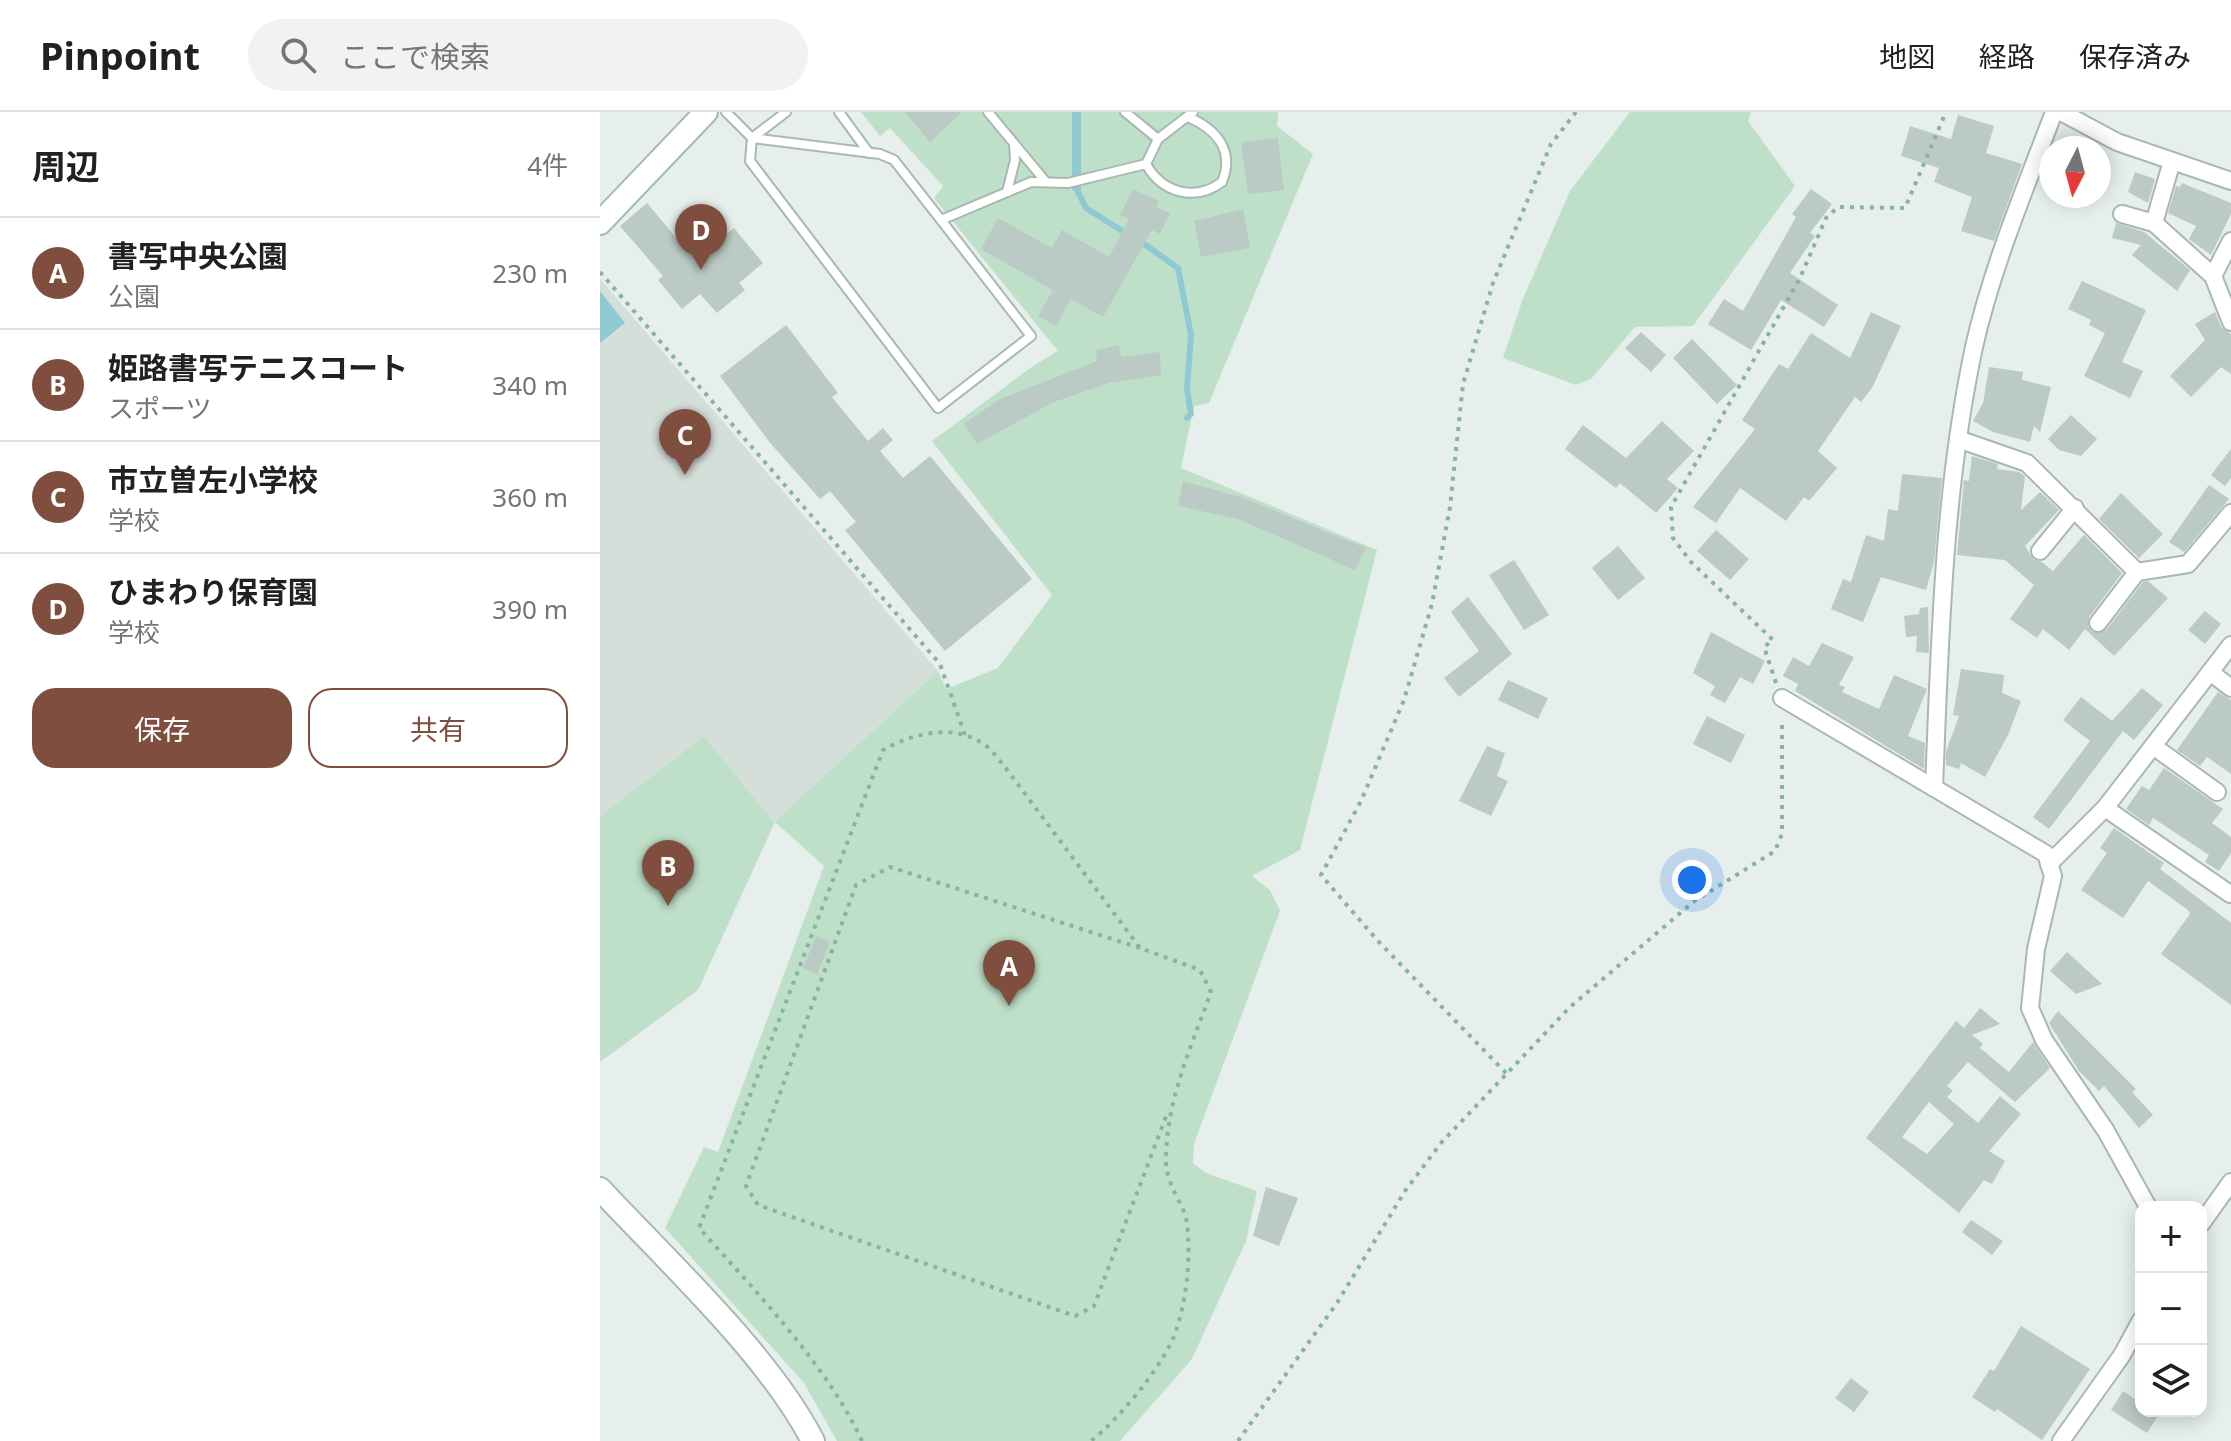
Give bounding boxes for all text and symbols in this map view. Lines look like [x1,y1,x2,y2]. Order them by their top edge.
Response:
search box [248,19,808,91]
text: Pinpoint [40,29,200,81]
icon: search [276,33,320,77]
text: ここで検索 [340,36,490,77]
text: 地図 [1879,37,1935,75]
text: 経路 [1979,37,2035,75]
text: 保存済み [2079,37,2191,75]
north arrow [2039,136,2111,208]
text: 周辺 [32,143,100,189]
text: 4件 [527,147,568,183]
pin: D [675,204,727,270]
text: 書写中央公園 [108,235,288,276]
text: A [49,255,67,291]
text: 230 m [492,255,568,291]
text: 公園 [108,278,160,314]
text: 姫路書写テニスコート [108,347,408,388]
text: B [49,367,67,403]
text: 340 m [492,367,568,403]
text: スポーツ [108,390,211,426]
pin: C [659,409,711,475]
text: 市立曽左小学校 [108,459,318,500]
text: C [50,479,66,515]
text: 360 m [492,479,568,515]
text: 学校 [108,502,160,538]
text: ひまわり保育園 [108,571,318,612]
text: D [48,591,68,627]
text: 390 m [492,591,568,627]
text: 学校 [108,614,160,650]
button: 保存 [32,688,292,768]
button: 共有 [308,688,568,768]
pin: B [642,840,694,906]
your location [1672,860,1712,900]
pin: A [983,940,1035,1006]
map controls [2135,1201,2207,1417]
button: + [2135,1201,2207,1273]
button: − [2135,1273,2207,1345]
button: layers [2135,1345,2207,1417]

